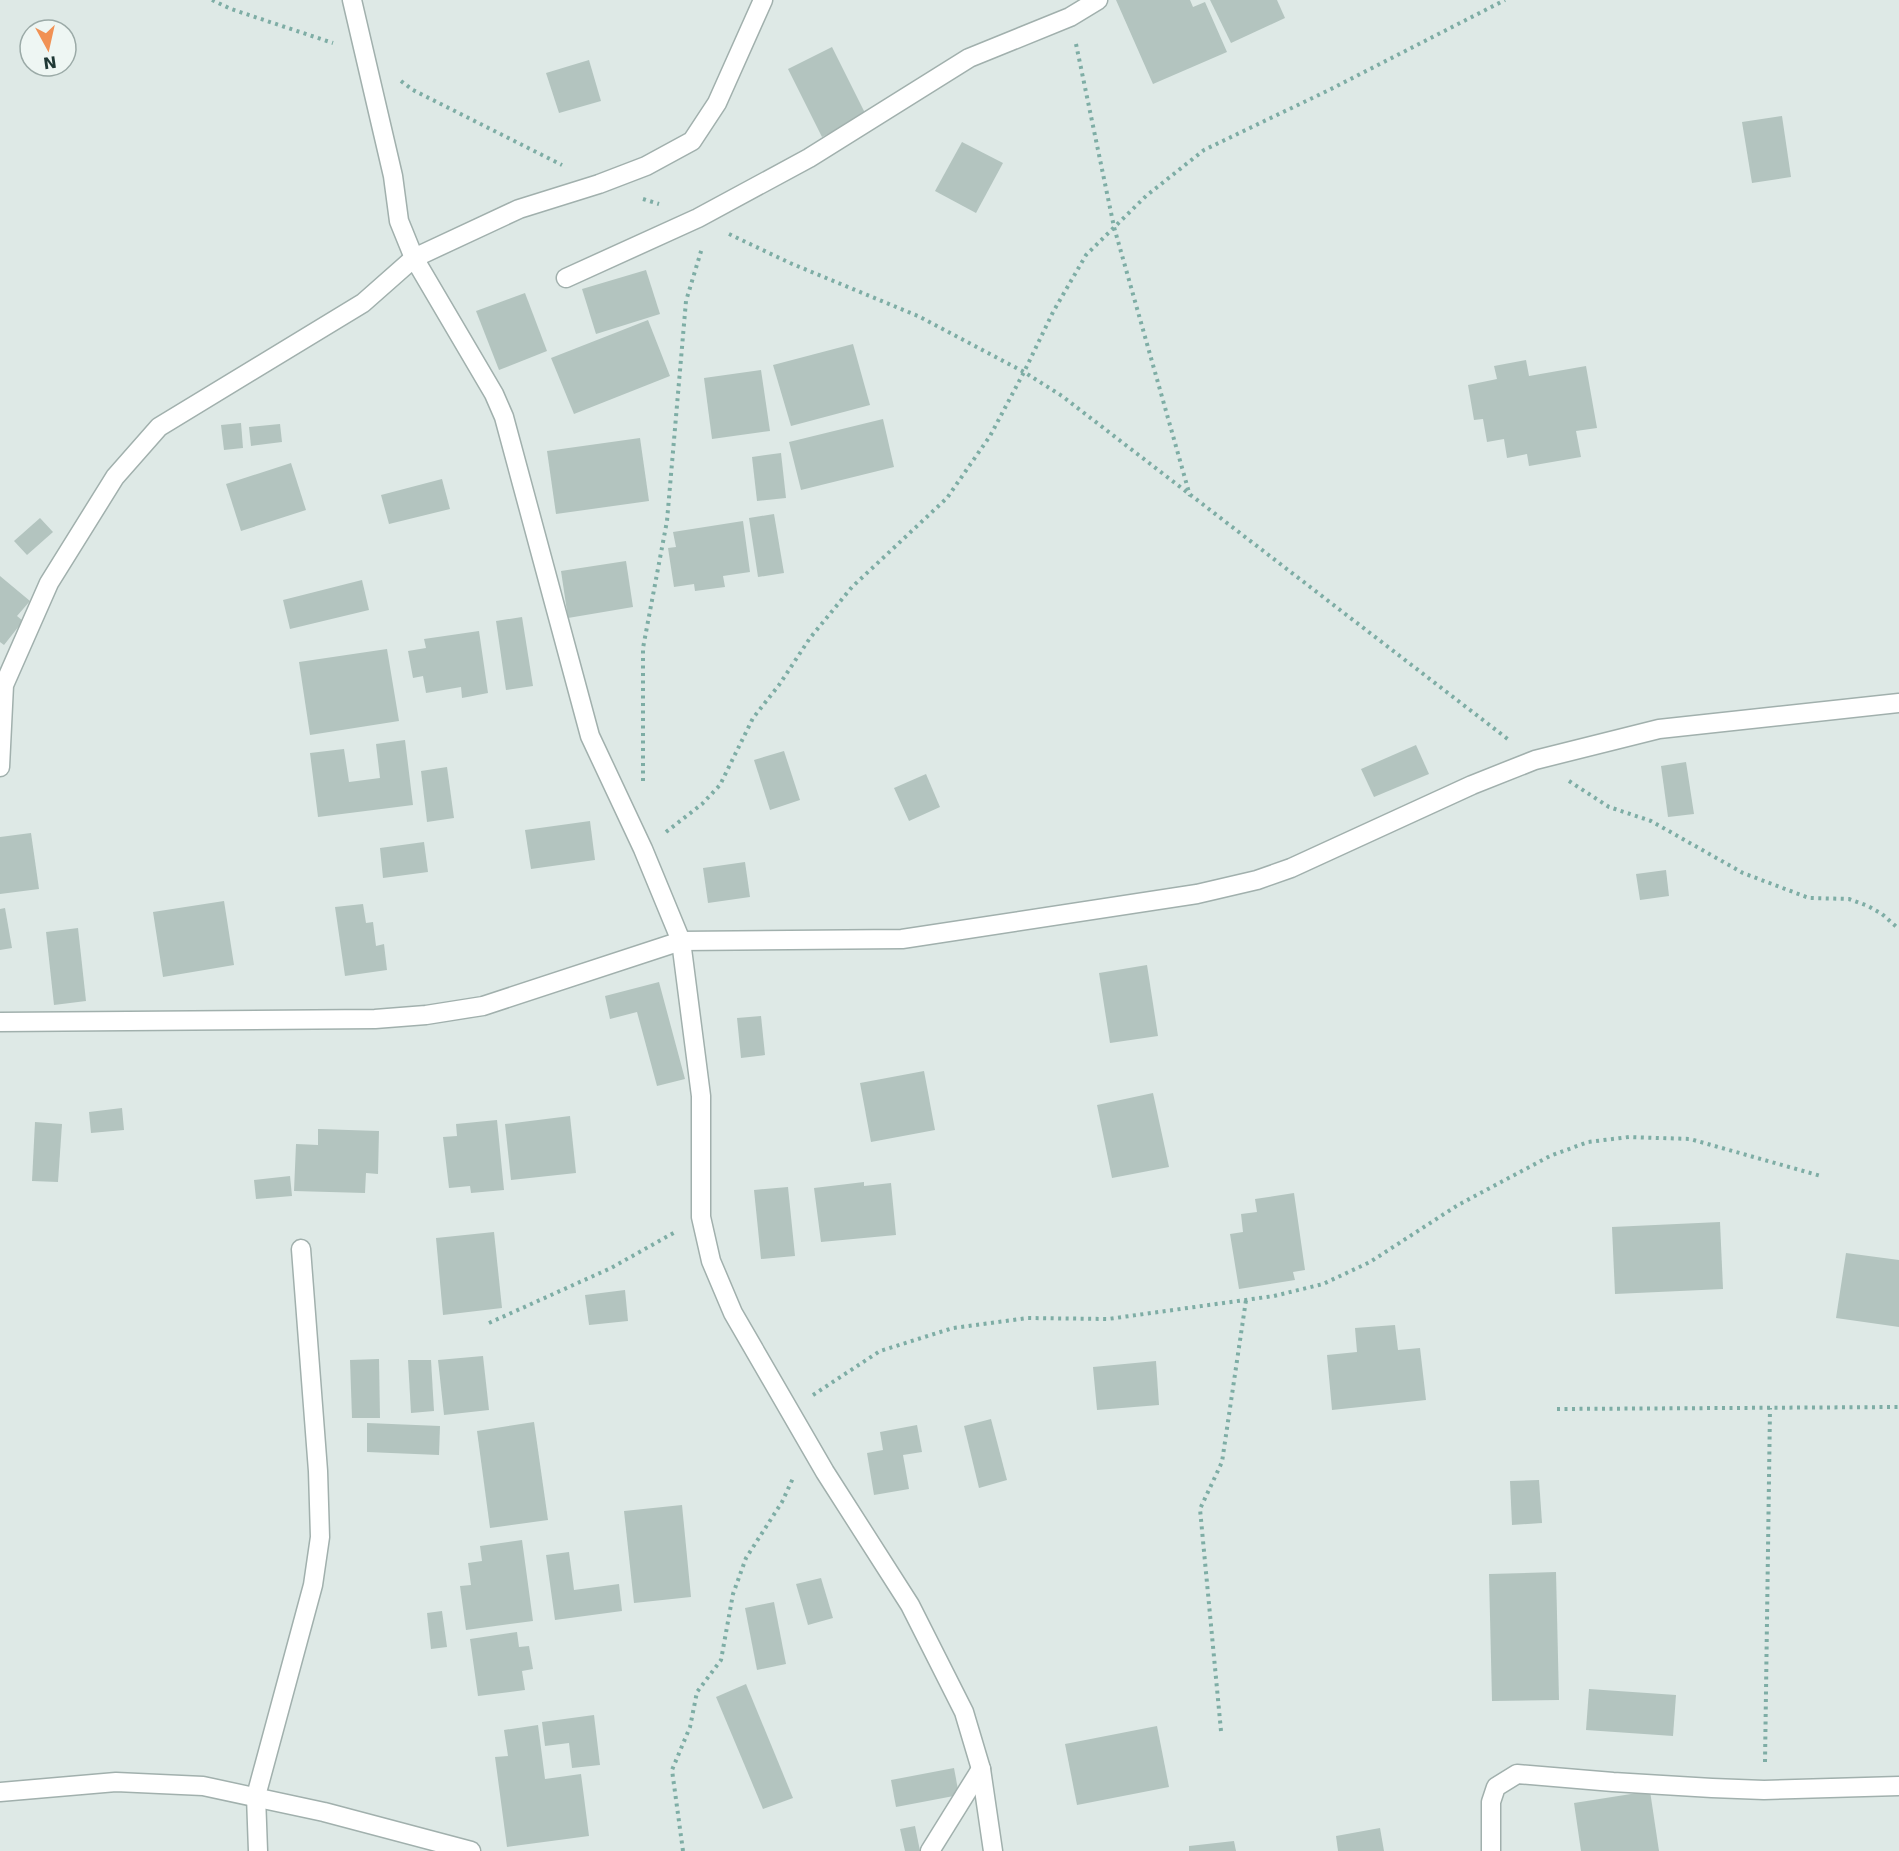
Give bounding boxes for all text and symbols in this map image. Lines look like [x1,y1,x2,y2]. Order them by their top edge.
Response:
north arrow [18,18,78,78]
text: N [42,52,58,73]

